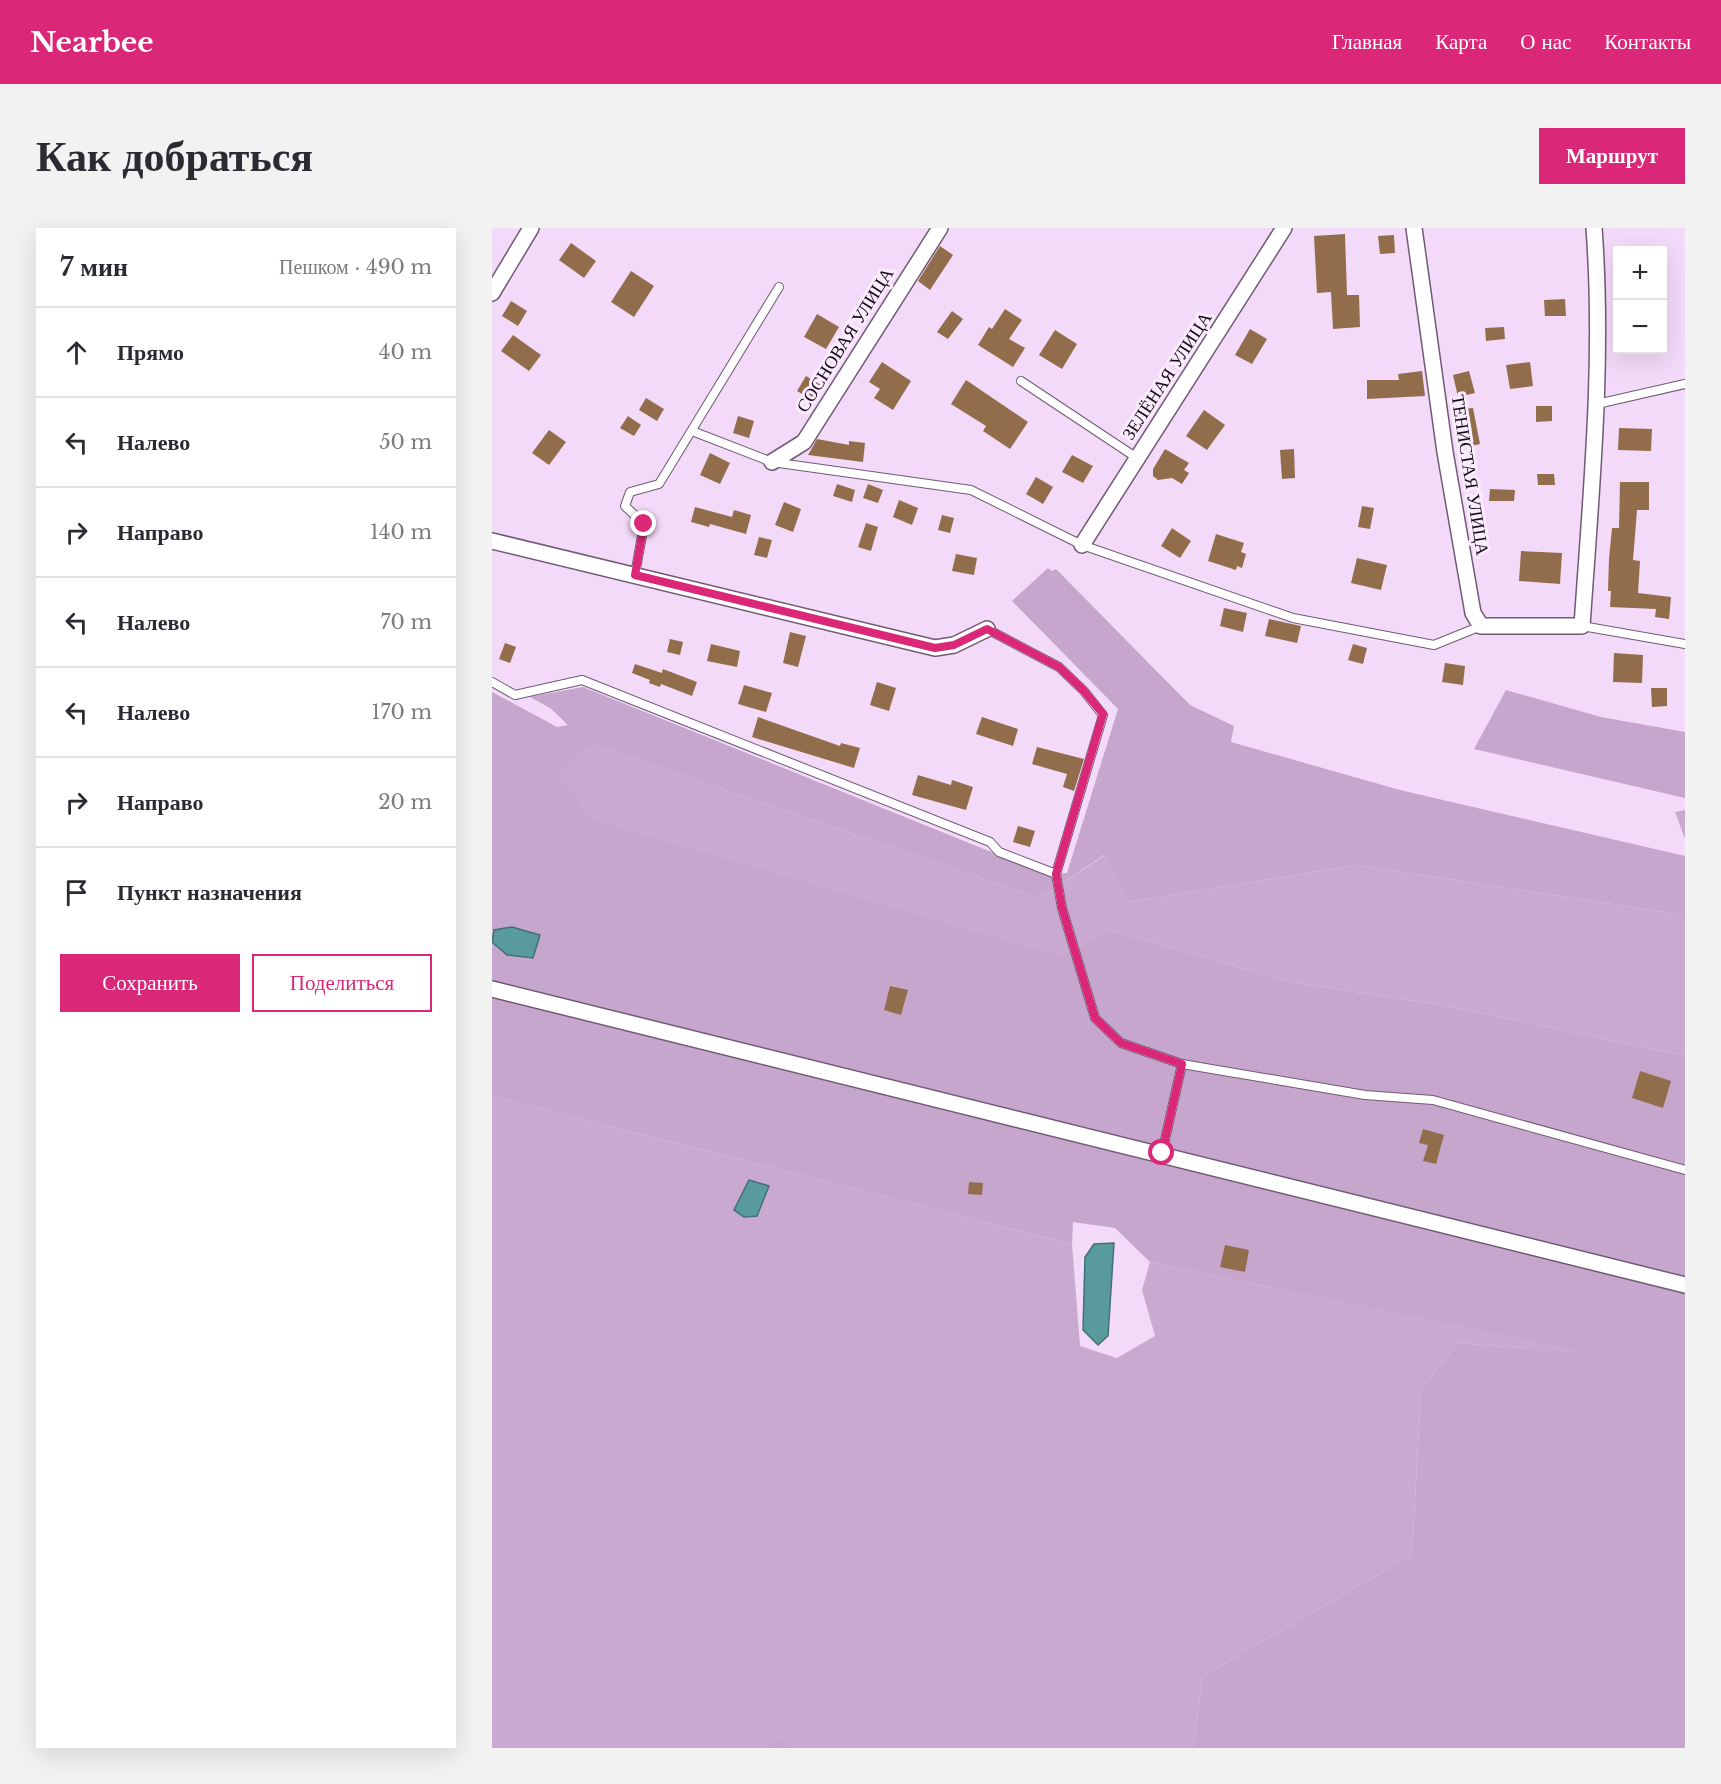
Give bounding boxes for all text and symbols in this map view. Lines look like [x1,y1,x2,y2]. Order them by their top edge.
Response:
text: Nearbee [30,25,154,60]
text: Главная [1332,29,1402,55]
text: Карта [1435,29,1487,55]
text: О нас [1520,29,1571,55]
text: Контакты [1604,29,1691,55]
button: Маршрут [1539,128,1685,184]
text: Как добраться [36,130,313,182]
map controls [1613,246,1667,354]
button: + [1613,246,1667,300]
text: 7 мин [60,251,128,283]
text: Пешком · 490 m [279,255,432,279]
street label: СОСНОВАЯ УЛИЦА [792,264,898,416]
button: − [1613,300,1667,354]
street label: ЗЕЛЁНАЯ УЛИЦА [1117,308,1217,444]
icon: ahead [60,336,93,369]
text: Прямо [117,339,184,366]
text: 40 m [379,340,432,364]
street label: ТЕНИСТАЯ УЛИЦА [1446,393,1494,557]
icon: left [60,426,93,459]
text: Налево [117,429,190,456]
text: 50 m [379,430,432,454]
route end [630,510,656,536]
icon: right [60,516,93,549]
text: Направо [117,519,203,546]
text: 140 m [370,520,432,544]
icon: left [60,606,93,639]
text: Налево [117,609,190,636]
text: 70 m [380,610,432,634]
icon: left [60,696,93,729]
text: Налево [117,699,190,726]
text: 170 m [372,700,432,724]
icon: right [60,786,93,819]
text: Направо [117,789,203,816]
text: 20 m [378,790,432,814]
icon: arrive [60,876,93,909]
text: Пункт назначения [117,879,302,906]
button: Сохранить [60,954,240,1012]
button: Поделиться [252,954,432,1012]
route start [1148,1139,1174,1165]

